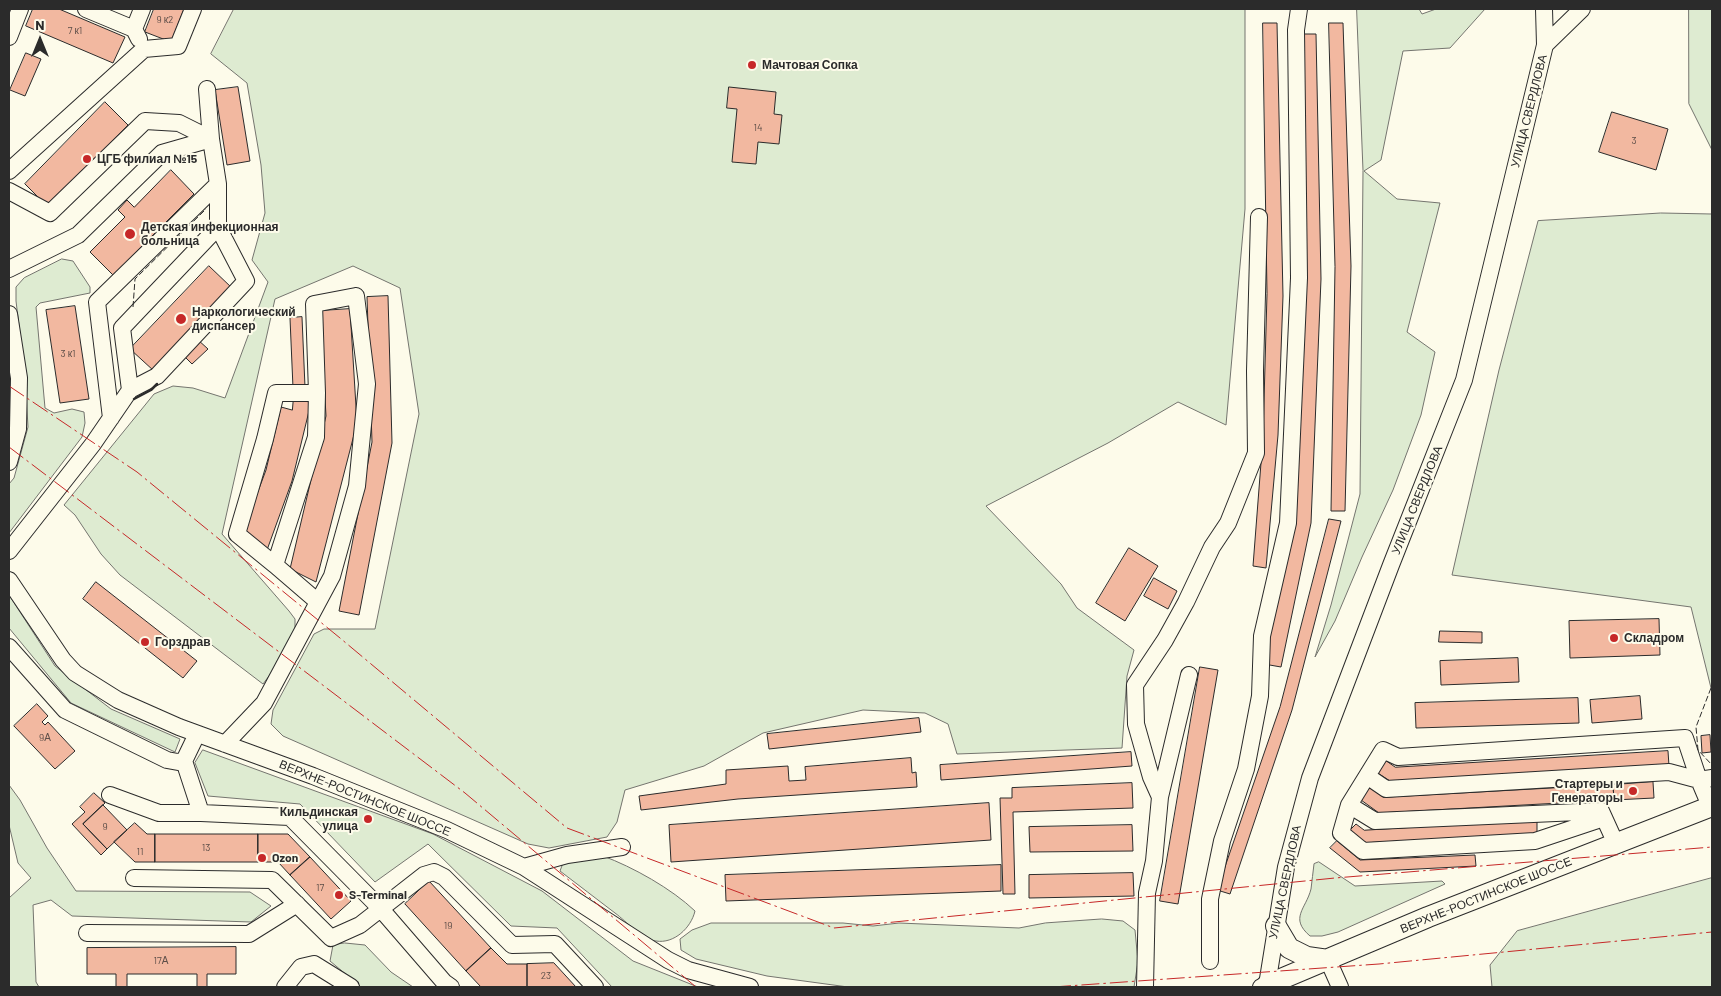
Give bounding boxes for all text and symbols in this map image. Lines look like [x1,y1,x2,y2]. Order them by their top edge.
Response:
house number: 9 к2 [157,14,173,26]
north arrow [15,15,65,65]
text: N [35,16,45,33]
house number: 7 к1 [68,25,82,37]
street label: УЛИЦА СВЕРДЛОВА [1508,53,1550,169]
place label: Мачтовая Сопка [762,58,858,72]
marker: Мачтовая Сопка [746,59,758,71]
house number: 14 [753,122,763,134]
house number: 3 [1631,135,1637,147]
place label: ЦГБ филиал №15 [97,152,197,166]
marker: ЦГБ филиал №15 [81,153,93,165]
place label: Детская инфекционная больница [141,220,279,248]
marker: Детская инфекционная больница [123,227,137,241]
place label: Наркологический диспансер [192,305,296,333]
marker: Наркологический диспансер [174,312,188,326]
house number: 3 к1 [60,348,76,360]
street label: УЛИЦА СВЕРДЛОВА [1389,444,1445,556]
place label: Складром [1624,631,1684,645]
marker: Складром [1608,632,1620,644]
place label: Горздрав [155,635,211,649]
marker: Горздрав [139,636,151,648]
house number: 9А [39,732,51,744]
street label: ВЕРХНЕ-РОСТИНСКОЕ ШОССЕ [277,757,453,839]
place label: Стартеры и Генераторы [1552,777,1623,805]
marker: Стартеры и Генераторы [1627,785,1639,797]
place label: Кильдинская улица [280,805,358,833]
marker: Кильдинская улица [362,813,374,825]
house number: 9 [102,821,108,833]
street label: УЛИЦА СВЕРДЛОВА [1266,824,1304,940]
house number: 13 [202,842,210,854]
house number: 11 [136,846,144,858]
place label: Ozon [272,851,298,865]
marker: Ozon [256,852,268,864]
street label: ВЕРХНЕ-РОСТИНСКОЕ ШОССЕ [1398,854,1574,936]
house number: 17 [316,882,324,894]
place label: S-Terminal [349,888,407,902]
marker: S-Terminal [333,889,345,901]
house number: 19 [444,920,452,932]
house number: 17А [154,955,168,967]
house number: 23 [541,970,551,982]

